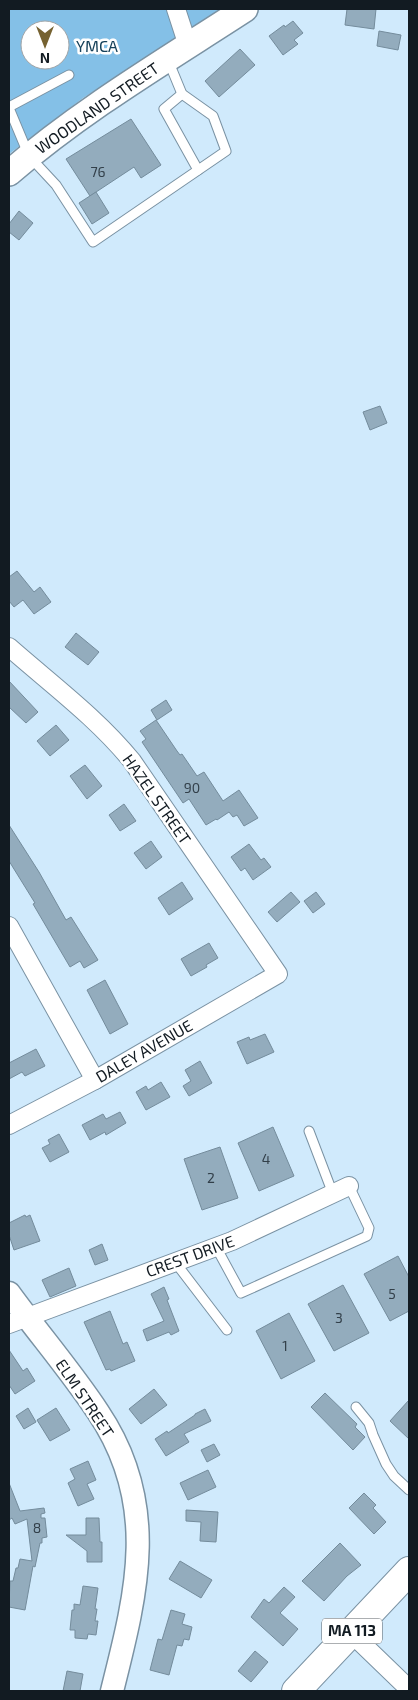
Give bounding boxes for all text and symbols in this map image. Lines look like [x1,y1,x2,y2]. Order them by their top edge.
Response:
north arrow [20,20,70,70]
park label: YMCA [76,36,118,55]
street label: WOODLAND STREET [32,58,162,158]
house number: 76 [90,163,106,180]
street label: HAZEL STREET [119,750,195,847]
house number: 90 [184,779,200,796]
street label: DALEY AVENUE [92,1015,196,1086]
house number: 4 [262,1150,270,1167]
house number: 2 [207,1169,215,1186]
street label: CREST DRIVE [143,1231,237,1280]
house number: 5 [388,1285,396,1302]
house number: 3 [335,1309,343,1326]
house number: 1 [282,1337,288,1354]
street label: ELM STREET [52,1355,119,1440]
house number: 8 [33,1519,41,1536]
road number: MA 113 [322,1618,382,1644]

